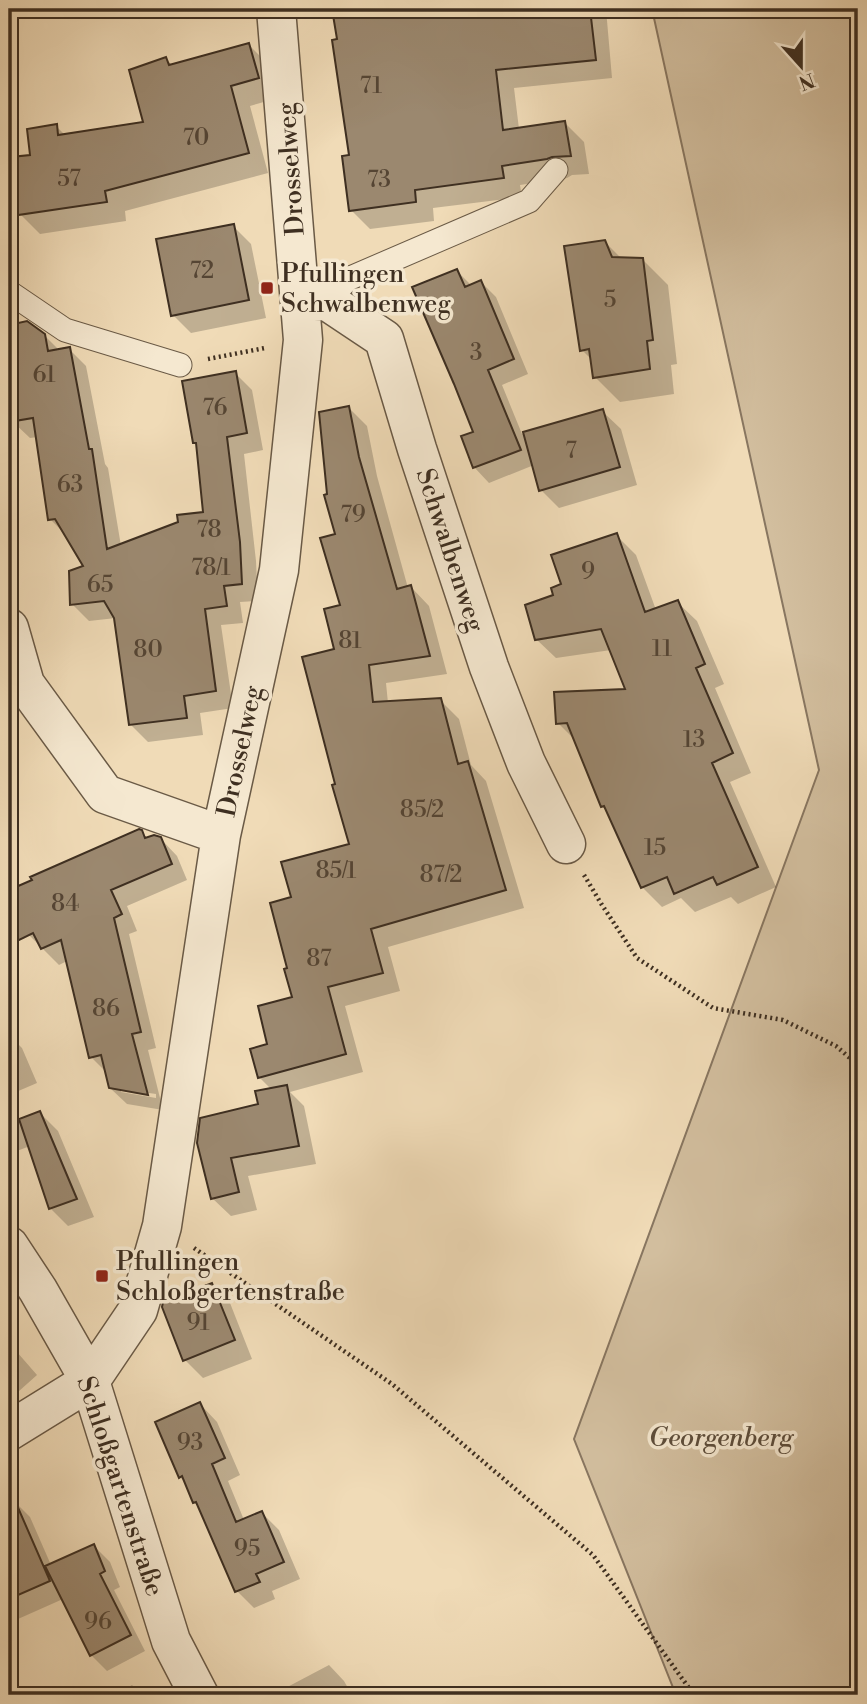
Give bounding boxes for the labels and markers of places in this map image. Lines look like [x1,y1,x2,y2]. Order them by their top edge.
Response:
place label: Pfullingen Schwalbenweg [281,258,451,320]
marker: Pfullingen Schwalbenweg [259,280,275,296]
place label: Pfullingen Schloßgertenstraße [116,1246,345,1308]
marker: Pfullingen Schloßgertenstraße [94,1268,110,1284]

